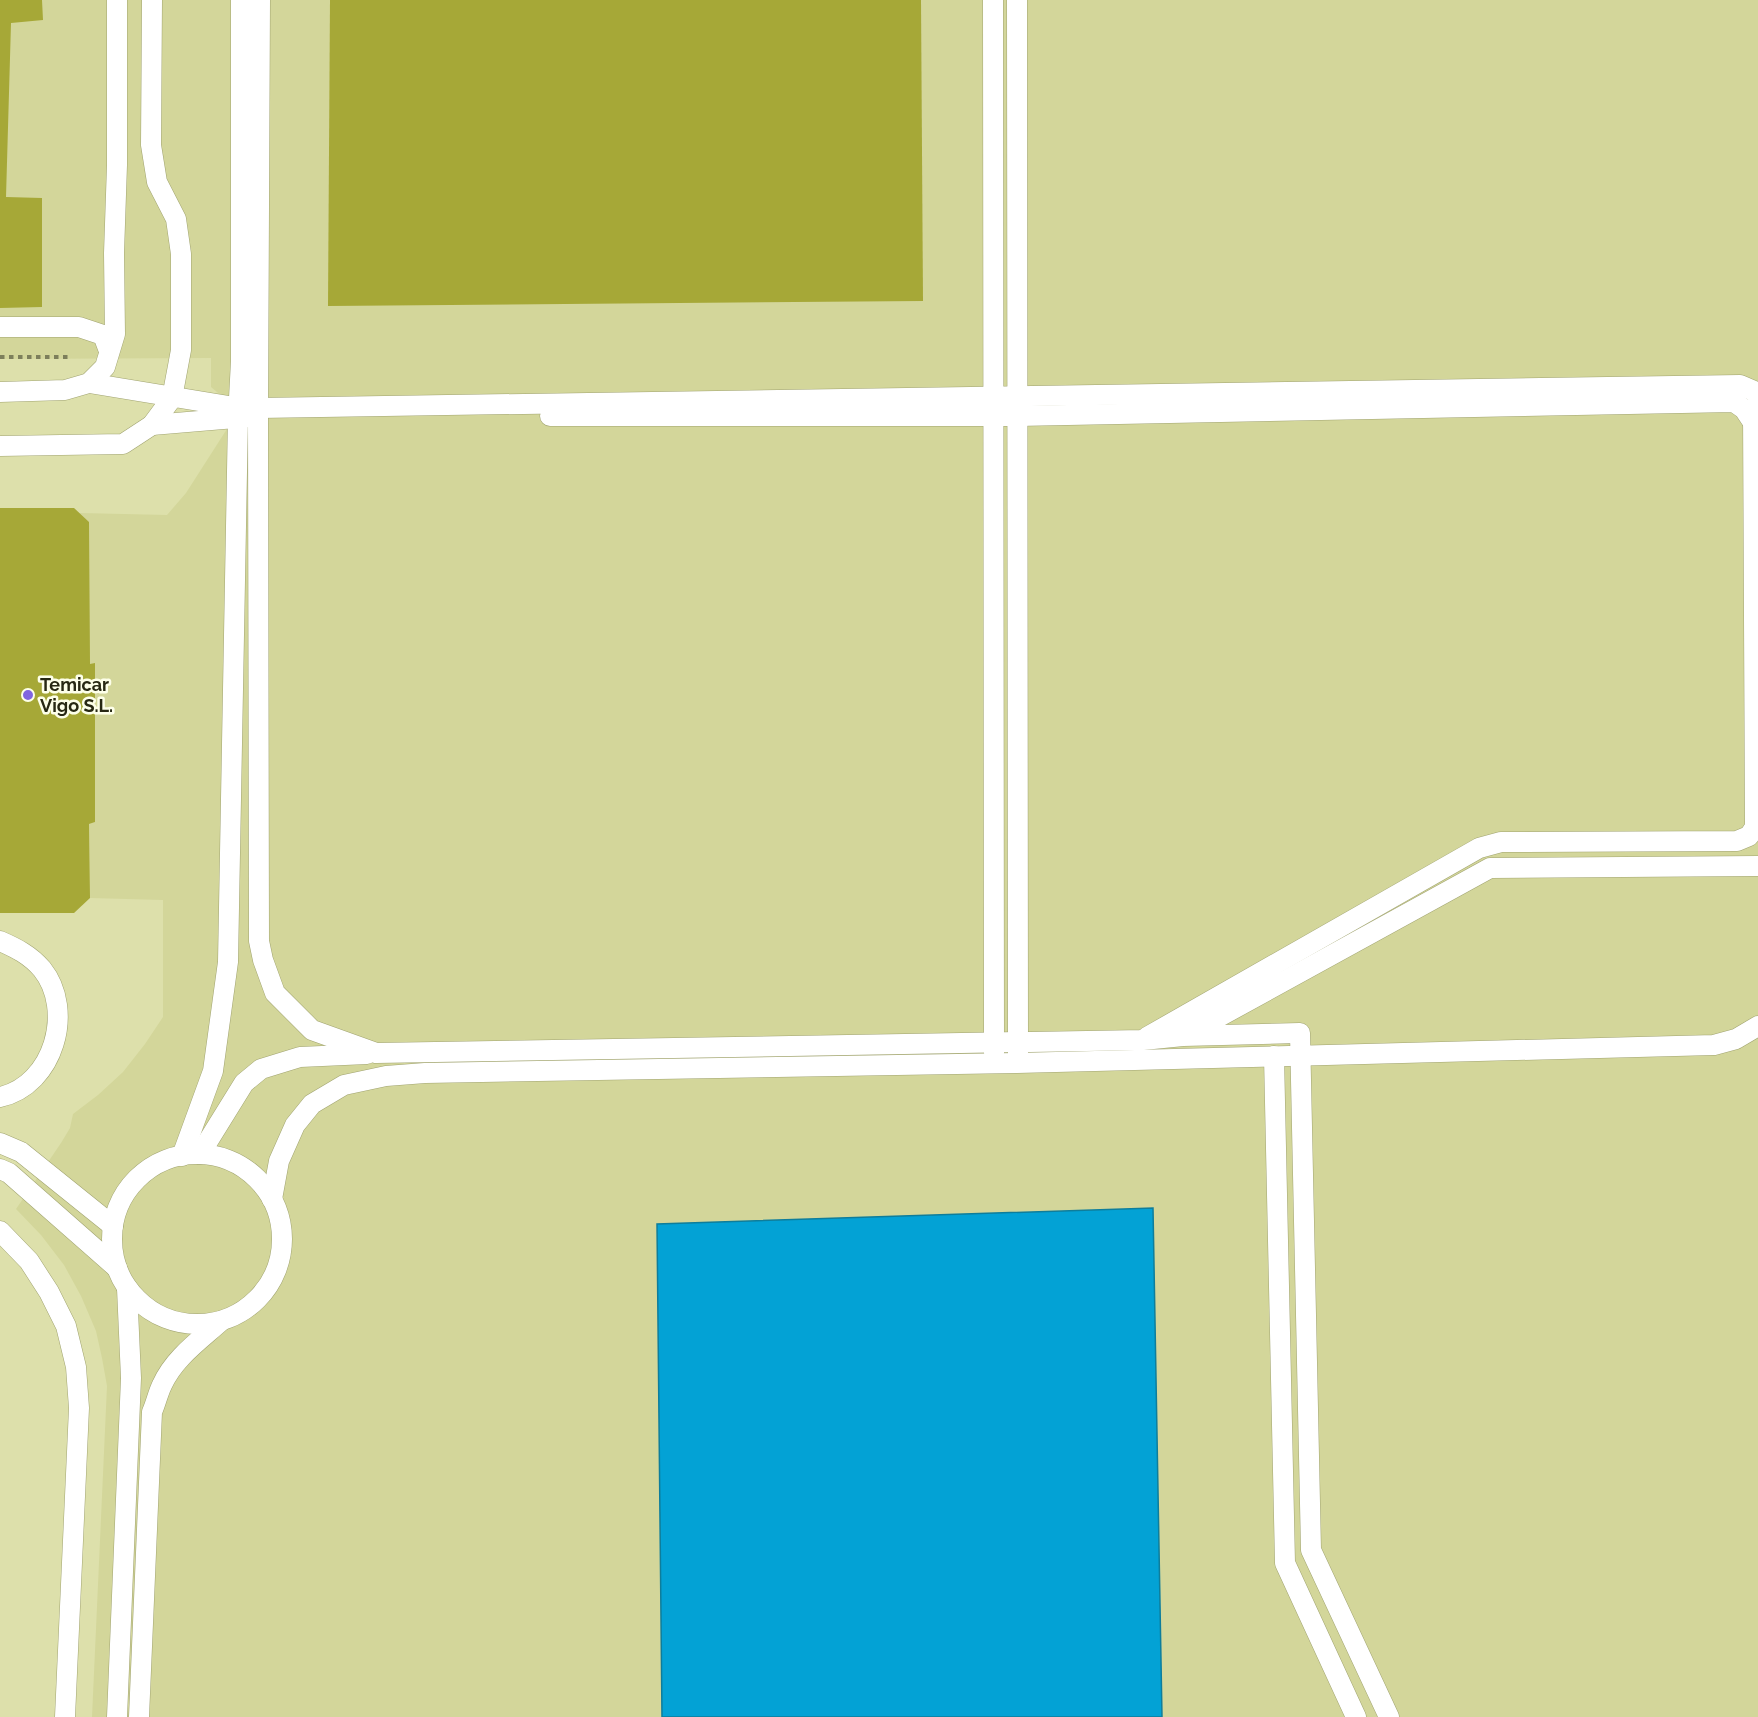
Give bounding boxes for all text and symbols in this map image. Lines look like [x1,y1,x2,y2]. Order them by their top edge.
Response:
place label: Temicar Vigo S.L. [40,674,113,716]
marker: Temicar Vigo S.L. [21,688,35,702]

